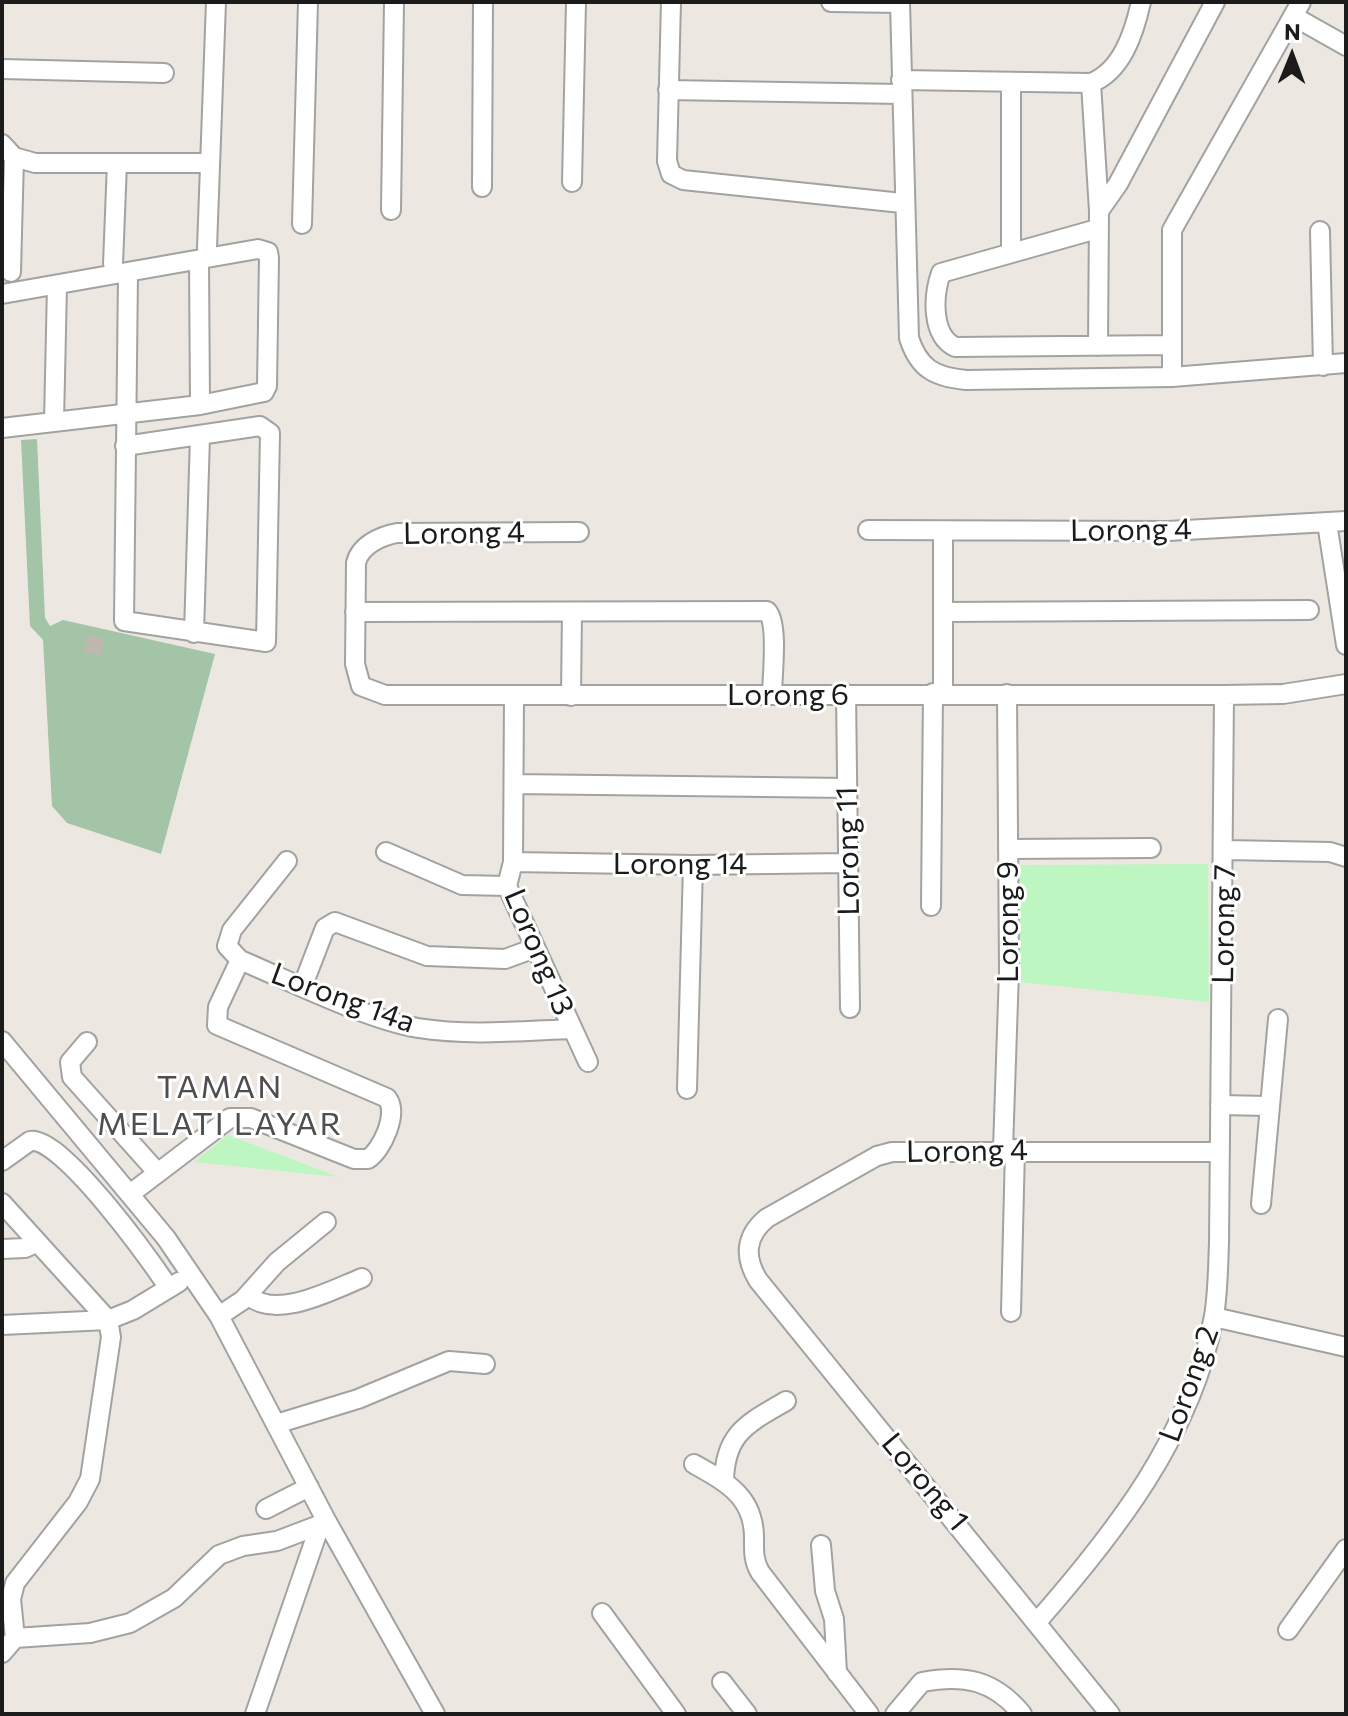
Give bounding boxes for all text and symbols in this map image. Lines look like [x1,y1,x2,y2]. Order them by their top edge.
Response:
north arrow [1252,16,1332,96]
text: N [1284,18,1301,45]
street label: Lorong 4 [1070,511,1192,549]
street label: Lorong 4 [403,514,525,552]
street label: Lorong 6 [727,677,849,713]
street label: Lorong 11 [829,786,867,916]
street label: Lorong 14 [613,846,747,882]
street label: Lorong 9 [990,861,1026,983]
street label: Lorong 7 [1205,864,1243,984]
street label: Lorong 13 [496,883,582,1021]
street label: Lorong 14a [266,955,420,1041]
district label: TAMAN MELATI LAYAR [97,1068,343,1143]
street label: Lorong 4 [906,1132,1028,1170]
street label: Lorong 2 [1152,1321,1226,1447]
street label: Lorong 1 [874,1426,976,1538]

